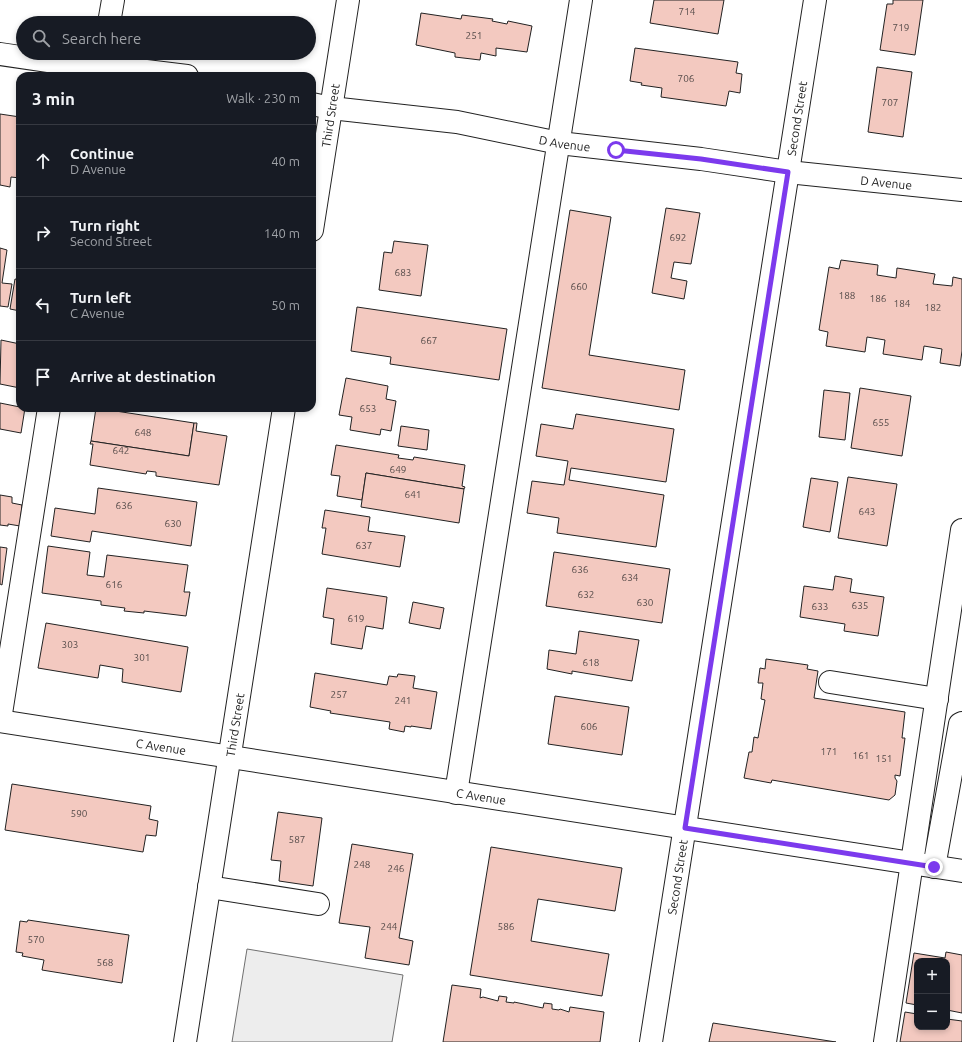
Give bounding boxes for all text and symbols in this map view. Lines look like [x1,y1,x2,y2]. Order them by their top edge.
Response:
house number: 714 [679,6,696,17]
search box [16,16,316,60]
house number: 719 [893,22,909,33]
icon: search [30,27,52,49]
text: Search here [62,30,141,47]
house number: 251 [466,30,482,41]
house number: 706 [678,73,695,84]
street label: Second Street [784,80,809,157]
street label: Third Street [319,82,341,148]
text: 3 min [32,89,75,108]
text: Walk · 230 m [226,91,300,105]
house number: 707 [882,97,898,108]
street label: D Avenue [538,133,591,153]
route start [607,141,625,159]
text: Continue [70,145,134,162]
icon: ahead [32,150,54,172]
text: 40 m [271,154,300,168]
text: D Avenue [70,162,126,176]
street label: D Avenue [860,173,913,191]
text: Turn right [70,217,140,234]
icon: right [32,222,54,244]
text: 140 m [264,226,300,240]
house number: 692 [670,232,686,243]
text: Second Street [70,234,152,248]
house number: 683 [395,267,411,278]
house number: 660 [571,281,588,292]
text: Turn left [70,289,131,306]
house number: 188 [839,290,856,301]
house number: 186 [870,293,887,304]
icon: left [32,294,54,316]
text: 50 m [271,298,300,312]
house number: 184 [894,298,911,309]
house number: 182 [925,302,941,313]
text: C Avenue [70,306,125,320]
house number: 667 [421,335,437,346]
icon: arrive [32,366,54,388]
text: Arrive at destination [70,368,216,385]
house number: 653 [360,403,376,414]
house number: 655 [873,417,889,428]
house number: 648 [135,427,152,438]
house number: 642 [113,445,129,456]
house number: 649 [390,464,406,475]
house number: 641 [405,489,421,500]
house number: 636 [116,500,133,511]
house number: 643 [859,506,875,517]
house number: 630 [165,518,182,529]
house number: 637 [356,540,372,551]
house number: 636 [572,564,589,575]
house number: 634 [622,572,639,583]
house number: 616 [106,579,123,590]
house number: 632 [578,589,594,600]
house number: 630 [637,597,654,608]
house number: 635 [852,600,868,611]
house number: 633 [812,601,828,612]
house number: 619 [348,613,364,624]
house number: 303 [62,639,78,650]
house number: 301 [134,652,150,663]
house number: 618 [583,657,600,668]
house number: 257 [331,689,347,700]
street label: Third Street [223,692,246,758]
house number: 241 [395,695,411,706]
house number: 606 [581,721,598,732]
street label: C Avenue [135,736,187,756]
house number: 171 [821,746,837,757]
house number: 161 [853,750,869,761]
house number: 151 [876,753,892,764]
street label: C Avenue [455,786,507,806]
house number: 590 [71,808,88,819]
house number: 587 [289,834,305,845]
street label: Second Street [665,838,689,915]
route end [925,858,943,876]
house number: 248 [354,859,371,870]
house number: 246 [388,863,405,874]
house number: 244 [381,921,398,932]
house number: 586 [498,921,515,932]
house number: 570 [28,934,45,945]
house number: 568 [97,957,114,968]
map controls [914,958,950,1030]
button: + [914,958,950,994]
button: − [914,994,950,1030]

